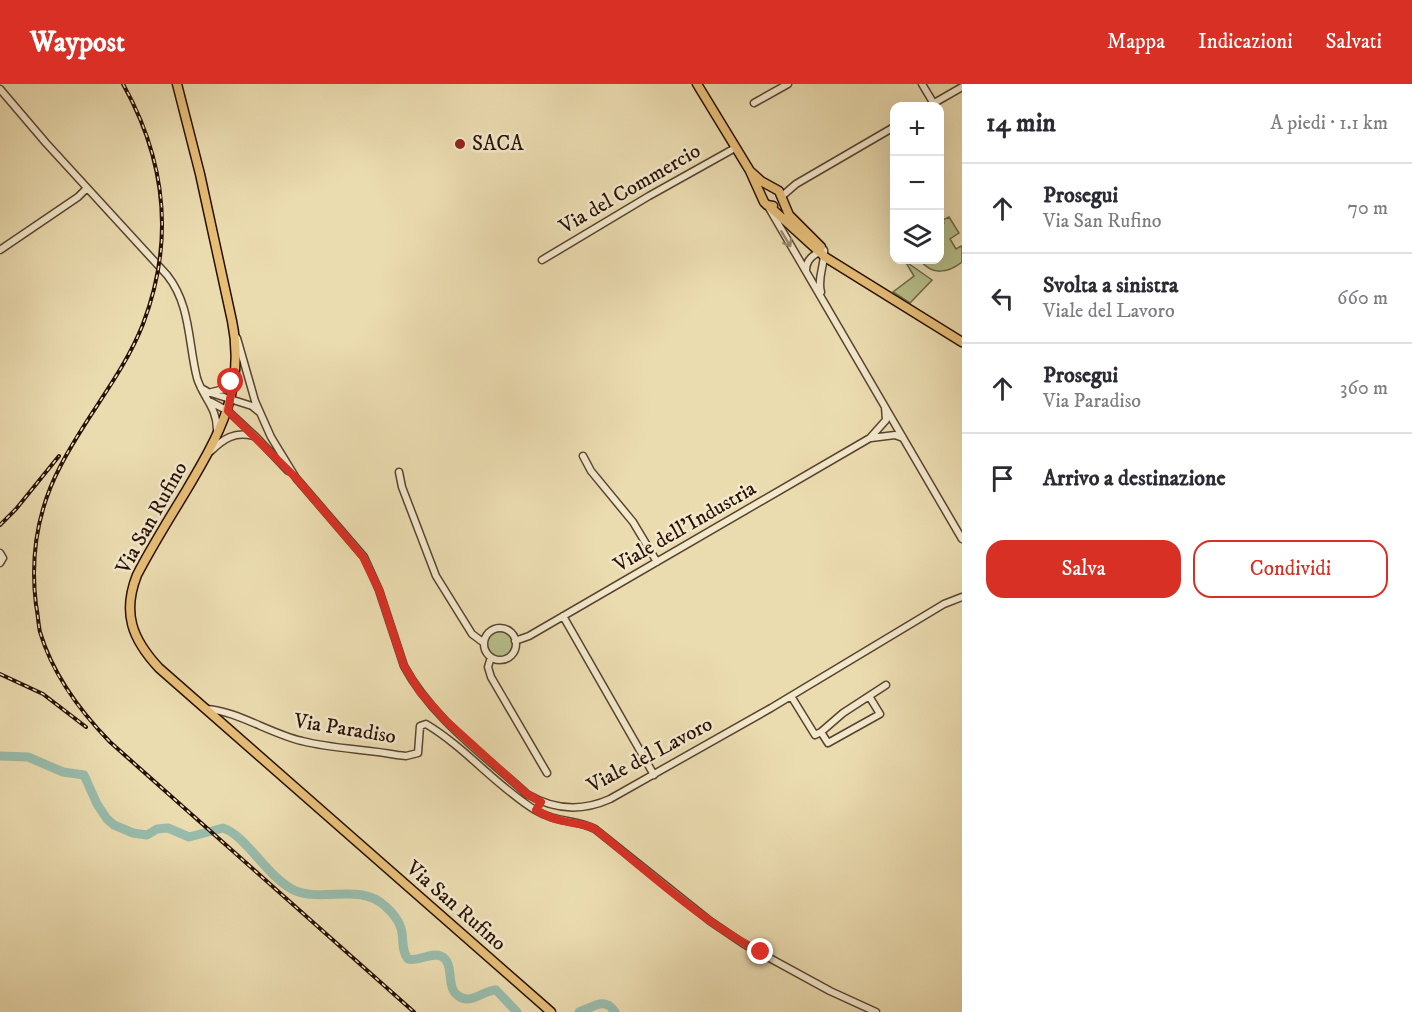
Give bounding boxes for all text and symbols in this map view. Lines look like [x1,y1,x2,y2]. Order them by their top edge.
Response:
text: Waypost [30,25,125,60]
text: Mappa [1107,29,1165,55]
text: Indicazioni [1198,29,1293,55]
text: Salvati [1326,29,1382,55]
map controls [890,102,944,264]
button: + [890,102,944,156]
text: 14 min [986,107,1056,140]
text: A piedi · 1.1 km [1270,111,1388,136]
place label: SACA [472,131,524,157]
marker: SACA [453,137,467,151]
street label: Via del Commercio [554,138,705,240]
button: − [890,156,944,210]
text: Prosegui [1043,182,1118,209]
icon: ahead [986,192,1019,225]
text: 70 m [1347,196,1388,221]
text: Via San Rufino [1043,209,1162,234]
button: layers [890,210,944,264]
one-way arrow [780,230,792,247]
text: Svolta a sinistra [1043,272,1178,299]
icon: left [986,282,1019,315]
text: 660 m [1337,286,1388,311]
text: Viale del Lavoro [1043,299,1175,324]
text: Prosegui [1043,362,1118,389]
route start [217,368,243,394]
icon: ahead [986,372,1019,405]
text: 360 m [1340,376,1388,401]
text: Via Paradiso [1043,389,1141,414]
street label: Via San Rufino [110,457,194,580]
icon: arrive [986,462,1019,495]
text: Arrivo a destinazione [1043,465,1226,492]
street label: Viale dell'Industria [608,476,761,579]
button: Salva [986,540,1181,598]
button: Condividi [1193,540,1388,598]
street label: Via Paradiso [291,708,398,750]
street label: Viale del Lavoro [582,711,717,799]
street label: Via San Rufino [400,855,511,957]
route end [747,938,773,964]

